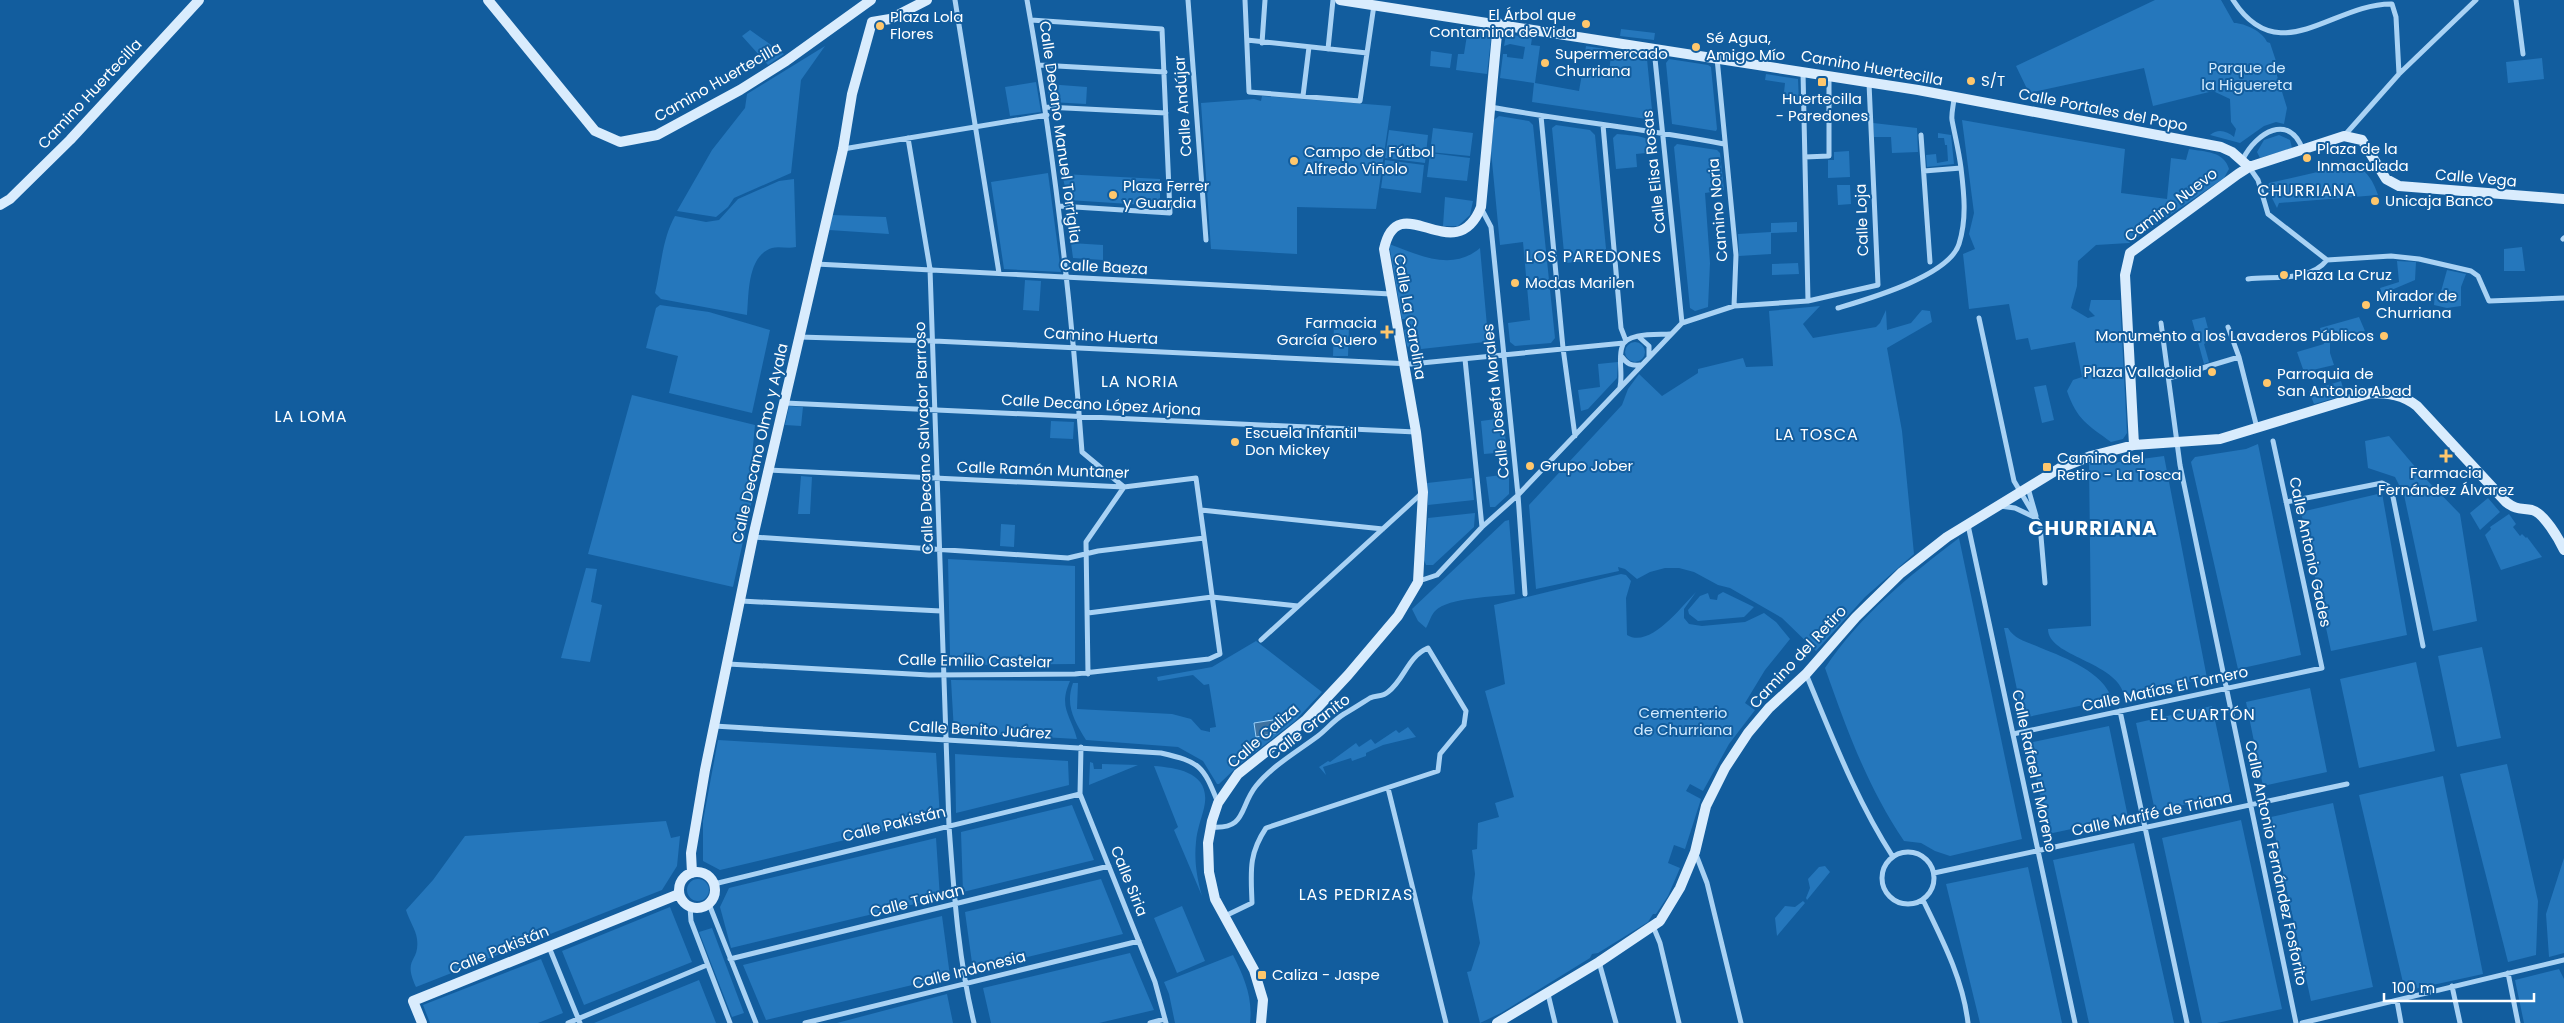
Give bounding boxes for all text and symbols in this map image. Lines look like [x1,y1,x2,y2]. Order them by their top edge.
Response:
place label: El Árbol que Contamina de Vida [1429,4,1576,42]
place label: Plaza Lola Flores [890,6,963,44]
marker: El Árbol que Contamina de Vida [1580,18,1592,30]
street label: Calle Decano Manuel Torriglia [1034,19,1086,244]
marker: Plaza Lola Flores [874,20,886,32]
place label: Sé Agua, Amigo Mío [1706,27,1785,65]
street label: Camino Huertecilla [33,34,146,153]
street label: Camino Huertecilla [650,36,785,127]
marker: Sé Agua, Amigo Mío [1690,41,1702,53]
place label: Supermercado Churriana [1555,43,1668,81]
street label: Camino Huertecilla [1799,45,1945,90]
street label: Calle Andújar [1168,54,1197,157]
marker: Supermercado Churriana [1539,57,1551,69]
park label: Parque de la Higuereta [2201,57,2293,95]
place label: S/T [1981,70,2005,91]
marker: S/T [1965,75,1977,87]
marker: Huertecilla - Paredones [1816,76,1828,88]
street label: Calle Portales del Popo [2017,83,2189,136]
place label: Huertecilla - Paredones [1776,88,1868,126]
street label: Calle Elisa Rosas [1637,109,1670,235]
place label: Plaza de la Inmaculada [2317,138,2409,176]
place label: Campo de Fútbol Alfredo Viñolo [1304,141,1434,179]
marker: Plaza de la Inmaculada [2301,152,2313,164]
marker: Campo de Fútbol Alfredo Viñolo [1288,155,1300,167]
street label: Camino Noria [1703,158,1732,263]
street label: Camino Nuevo [2120,163,2222,247]
street label: Calle Vega [2434,163,2518,192]
place label: Plaza Ferrer y Guardia [1123,175,1210,213]
district label: CHURRIANA [2257,179,2357,202]
street label: Calle Loja [1850,183,1873,257]
marker: Plaza Ferrer y Guardia [1107,189,1119,201]
place label: Unicaja Banco [2385,190,2493,211]
marker: Unicaja Banco [2369,195,2381,207]
district label: LOS PAREDONES [1526,245,1662,268]
street label: Calle La Carolina [1389,253,1432,381]
street label: Calle Baeza [1060,254,1149,279]
place label: Plaza La Cruz [2294,264,2392,285]
marker: Plaza La Cruz [2278,269,2290,281]
place label: Modas Marilen [1525,272,1635,293]
marker: Modas Marilen [1509,277,1521,289]
place label: Mirador de Churriana [2376,285,2457,323]
marker: Mirador de Churriana [2360,299,2372,311]
place label: Farmacia García Quero [1277,312,1377,350]
street label: Calle Decano Salvador Barroso [909,321,938,555]
street label: Camino Huerta [1043,322,1159,349]
street label: Calle Josefa Morales [1477,323,1514,479]
place label: Monumento a los Lavaderos Públicos [2096,325,2374,346]
marker: Farmacia García Quero [1381,326,1393,338]
marker: Monumento a los Lavaderos Públicos [2378,330,2390,342]
street label: Calle Decano Olmo y Ayala [726,341,793,545]
place label: Plaza Valladolid [2083,361,2202,382]
place label: Parroquia de San Antonio Abad [2277,363,2412,401]
marker: Plaza Valladolid [2206,366,2218,378]
district label: LA NORIA [1101,370,1179,393]
marker: Parroquia de San Antonio Abad [2261,377,2273,389]
street label: Calle Decano López Arjona [1001,389,1201,420]
district label: LA LOMA [274,405,348,428]
place label: Escuela Infantil Don Mickey [1245,422,1357,460]
district label: LA TOSCA [1775,423,1859,446]
marker: Escuela Infantil Don Mickey [1229,436,1241,448]
place label: Camino del Retiro - La Tosca [2057,447,2181,485]
marker: Farmacia Fernández Álvarez [2440,450,2452,462]
place label: Grupo Jober [1540,455,1634,476]
street label: Calle Ramón Muntaner [956,456,1130,483]
marker: Grupo Jober [1524,460,1536,472]
marker: Camino del Retiro - La Tosca [2041,461,2053,473]
place label: Farmacia Fernández Álvarez [2378,462,2514,500]
street label: Calle Antonio Gades [2284,475,2337,629]
district label: CHURRIANA [2028,514,2158,542]
street label: Camino del Retiro [1744,601,1851,713]
street label: Calle Emilio Castelar [898,649,1053,672]
street label: Calle Matías El Tornero [2080,661,2250,716]
street label: Calle Rafael El Moreno [2007,688,2062,854]
street label: Calle Granito [1263,689,1354,765]
street label: Calle Caliza [1222,699,1303,773]
park label: Cementerio de Churriana [1634,702,1733,740]
district label: EL CUARTÓN [2150,703,2256,726]
street label: Calle Benito Juárez [908,715,1052,744]
street label: Calle Antonio Fernández Fosforito [2240,738,2313,987]
street label: Calle Marifé de Triana [2070,786,2234,841]
street label: Calle Pakistán [840,801,948,846]
street label: Calle Siria [1106,842,1153,919]
street label: Calle Taiwan [868,879,966,922]
district label: LAS PEDRIZAS [1299,883,1413,906]
street label: Calle Pakistán [446,920,552,979]
street label: Calle Indonesia [910,945,1028,994]
place label: Caliza - Jaspe [1272,964,1380,985]
marker: Caliza - Jaspe [1256,969,1268,981]
scale bar [2384,970,2534,1002]
text: 100 m [2392,977,2435,998]

